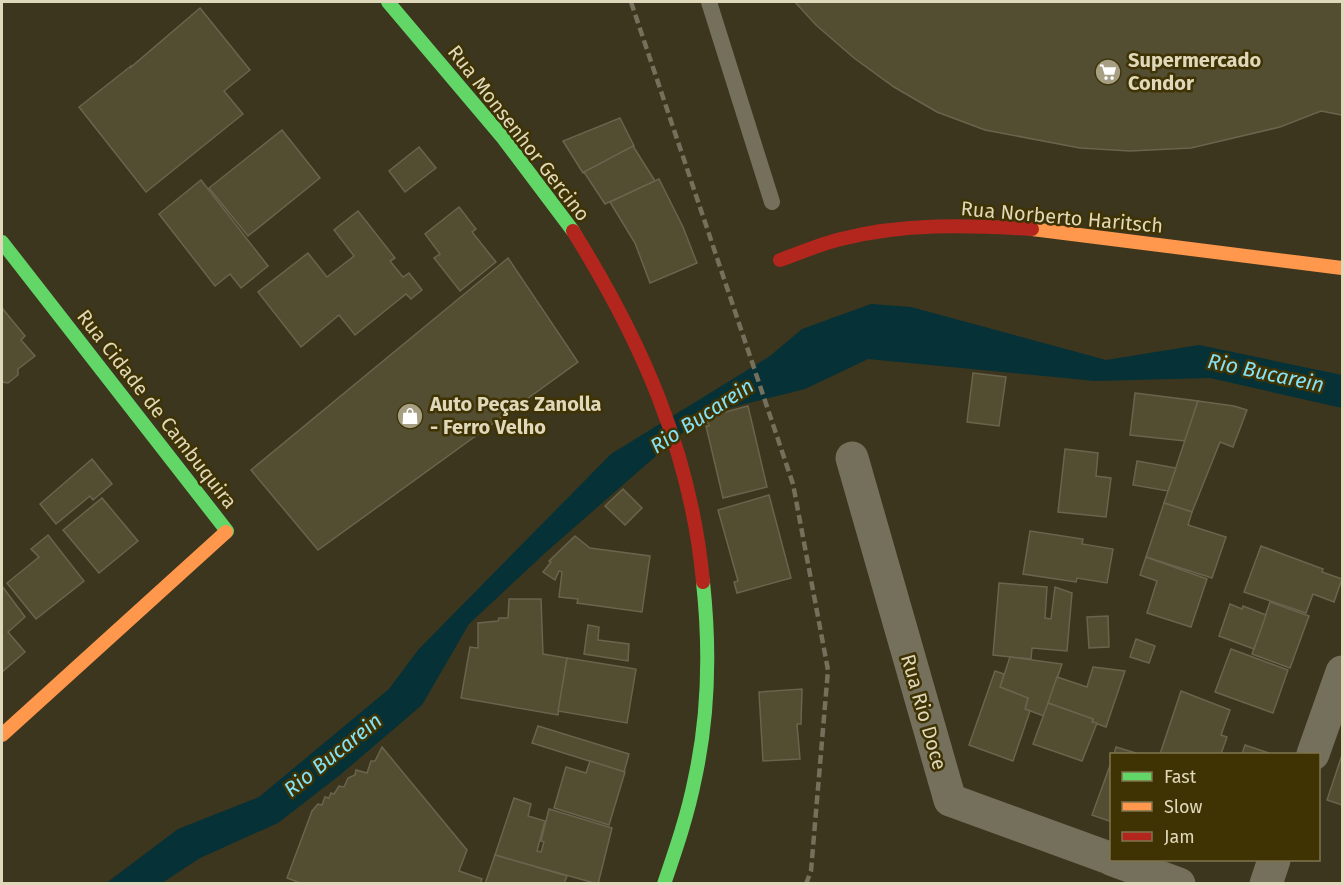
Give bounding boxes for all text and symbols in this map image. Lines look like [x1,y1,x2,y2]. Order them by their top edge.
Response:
street label: Rua Monsenhor Gercino [443,40,595,226]
place label: Supermercado Condor [1128,48,1262,95]
supermarket icon: Supermercado Condor [1093,57,1123,87]
street label: Rua Norberto Haritsch [960,196,1164,238]
street label: Rua Cidade de Cambuquira [72,305,242,513]
water label: Rio Bucarein [1205,348,1327,398]
water label: Rio Bucarein [645,373,759,459]
place label: Auto Peças Zanolla - Ferro Velho [429,392,602,439]
shop icon: Auto Peças Zanolla - Ferro Velho [395,401,425,431]
street label: Rua Rio Doce [896,651,952,773]
water label: Rio Bucarein [279,708,387,802]
legend [1110,753,1320,861]
text: Fast [1164,766,1197,788]
text: Slow [1164,796,1203,818]
text: Jam [1164,826,1195,848]

